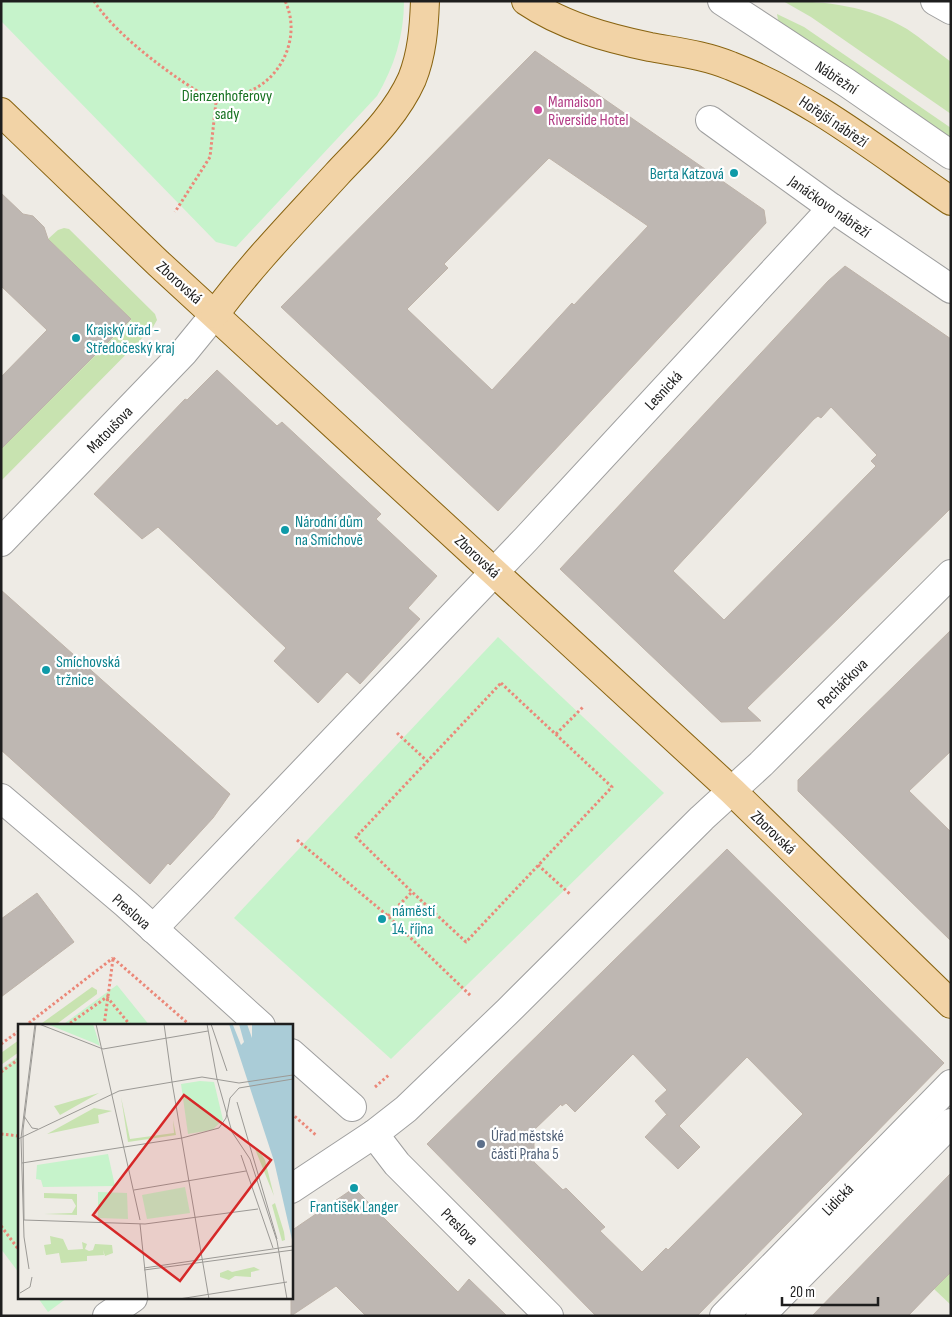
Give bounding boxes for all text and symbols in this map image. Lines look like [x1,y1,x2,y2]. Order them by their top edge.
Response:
street label: Nábřežní [811,57,861,99]
park label: Dienzenhoferovy sady [182,87,272,124]
street label: Hořejší nábřeží [795,92,871,152]
place label: Mamaison Riverside Hotel [548,93,629,130]
marker: Mamaison Riverside Hotel [532,104,544,116]
place label: Berta Katzová [650,165,724,184]
marker: Berta Katzová [728,167,740,179]
street label: Janáčkovo nábřeží [784,171,874,242]
street label: Zborovská [152,258,206,309]
place label: Krajský úřad - Středočeský kraj [86,321,175,358]
marker: Krajský úřad - Středočeský kraj [70,332,82,344]
street label: Lesnická [641,368,687,414]
street label: Matoušova [83,403,137,458]
place label: Národní dům na Smíchově [295,513,363,550]
marker: Národní dům na Smíchově [279,524,291,536]
street label: Zborovská [450,531,504,583]
place label: Smíchovská tržnice [56,653,120,690]
street label: Pecháčkova [814,655,872,713]
marker: Smíchovská tržnice [40,664,52,676]
street label: Zborovská [747,807,799,859]
street label: Preslova [108,890,154,934]
place label: náměstí 14. října [392,902,435,939]
marker: náměstí 14. října [376,913,388,925]
inset map [18,1024,292,1300]
place label: Úřad městské části Praha 5 [491,1127,564,1164]
marker: Úřad městské části Praha 5 [475,1138,487,1150]
street label: Lidická [818,1180,858,1220]
marker: František Langer [348,1182,360,1194]
place label: František Langer [310,1198,399,1217]
street label: Preslova [436,1204,482,1250]
scale bar [782,1274,878,1306]
text: 20 m [790,1283,815,1302]

